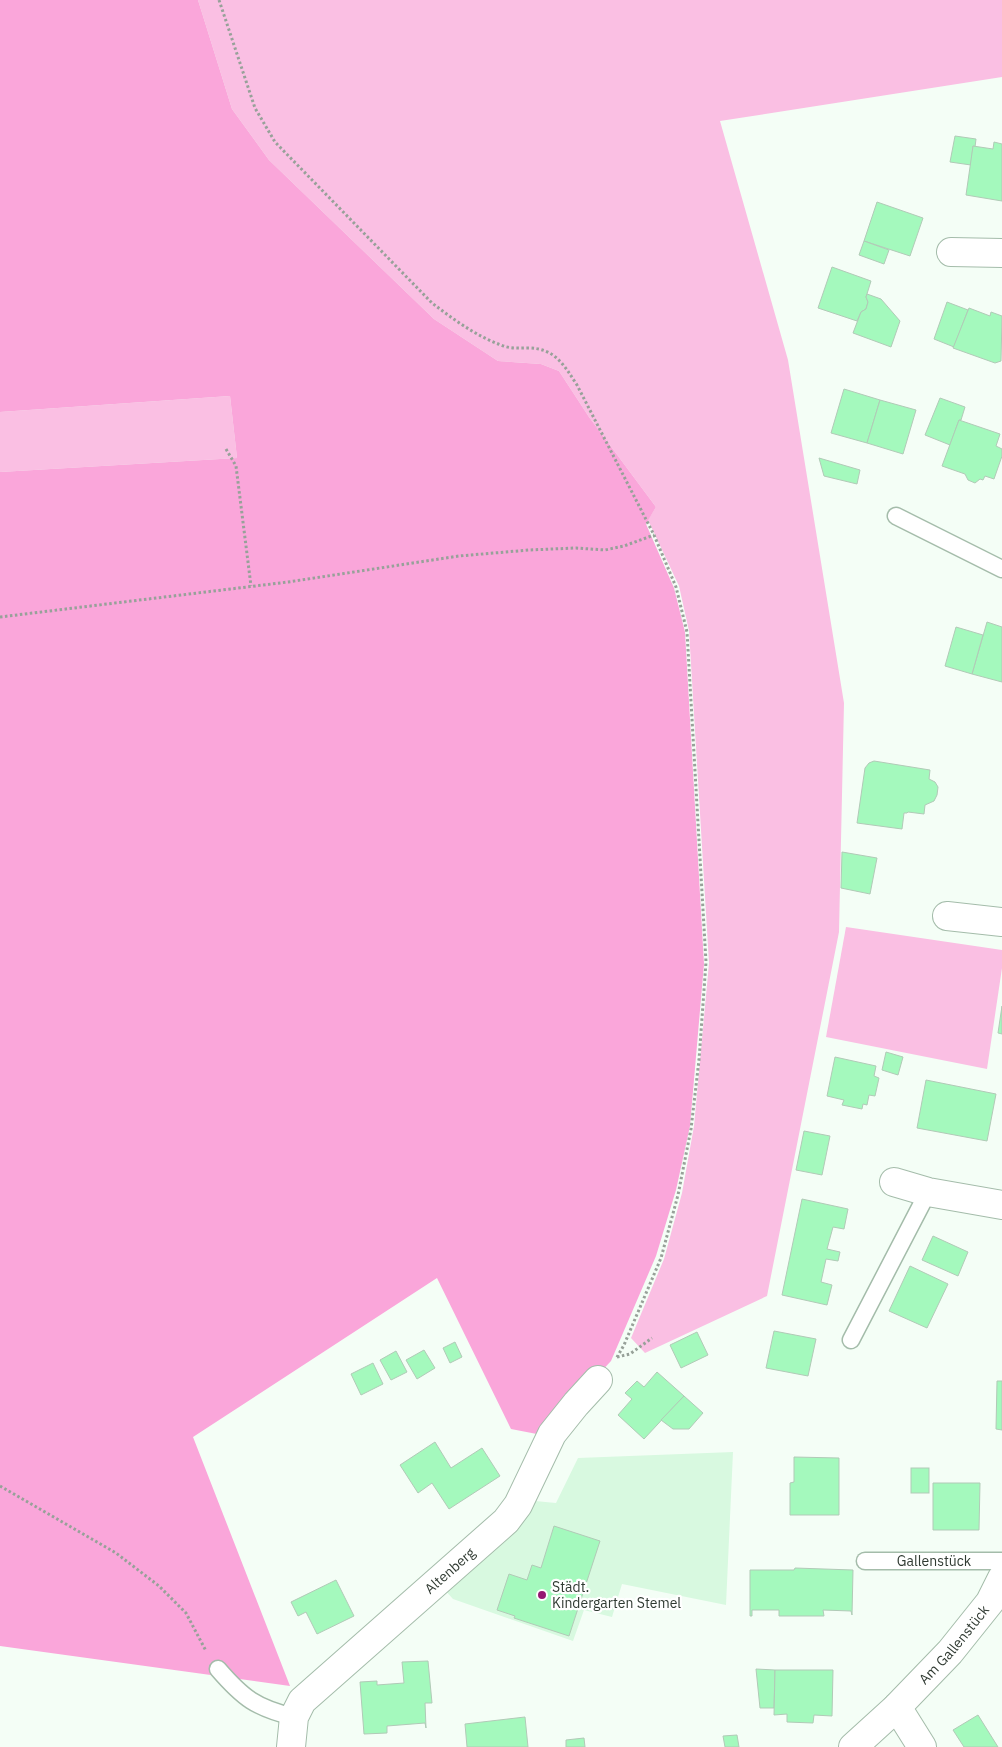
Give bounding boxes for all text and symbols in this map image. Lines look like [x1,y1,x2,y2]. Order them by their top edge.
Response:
street label: Altenberg [421,1543,479,1598]
street label: Gallenstück [897,1552,972,1570]
place label: Städt. Kindergarten Stemel [552,1578,681,1612]
marker: Städt. Kindergarten Stemel [536,1589,548,1601]
street label: Am Gallenstück [915,1601,993,1688]

